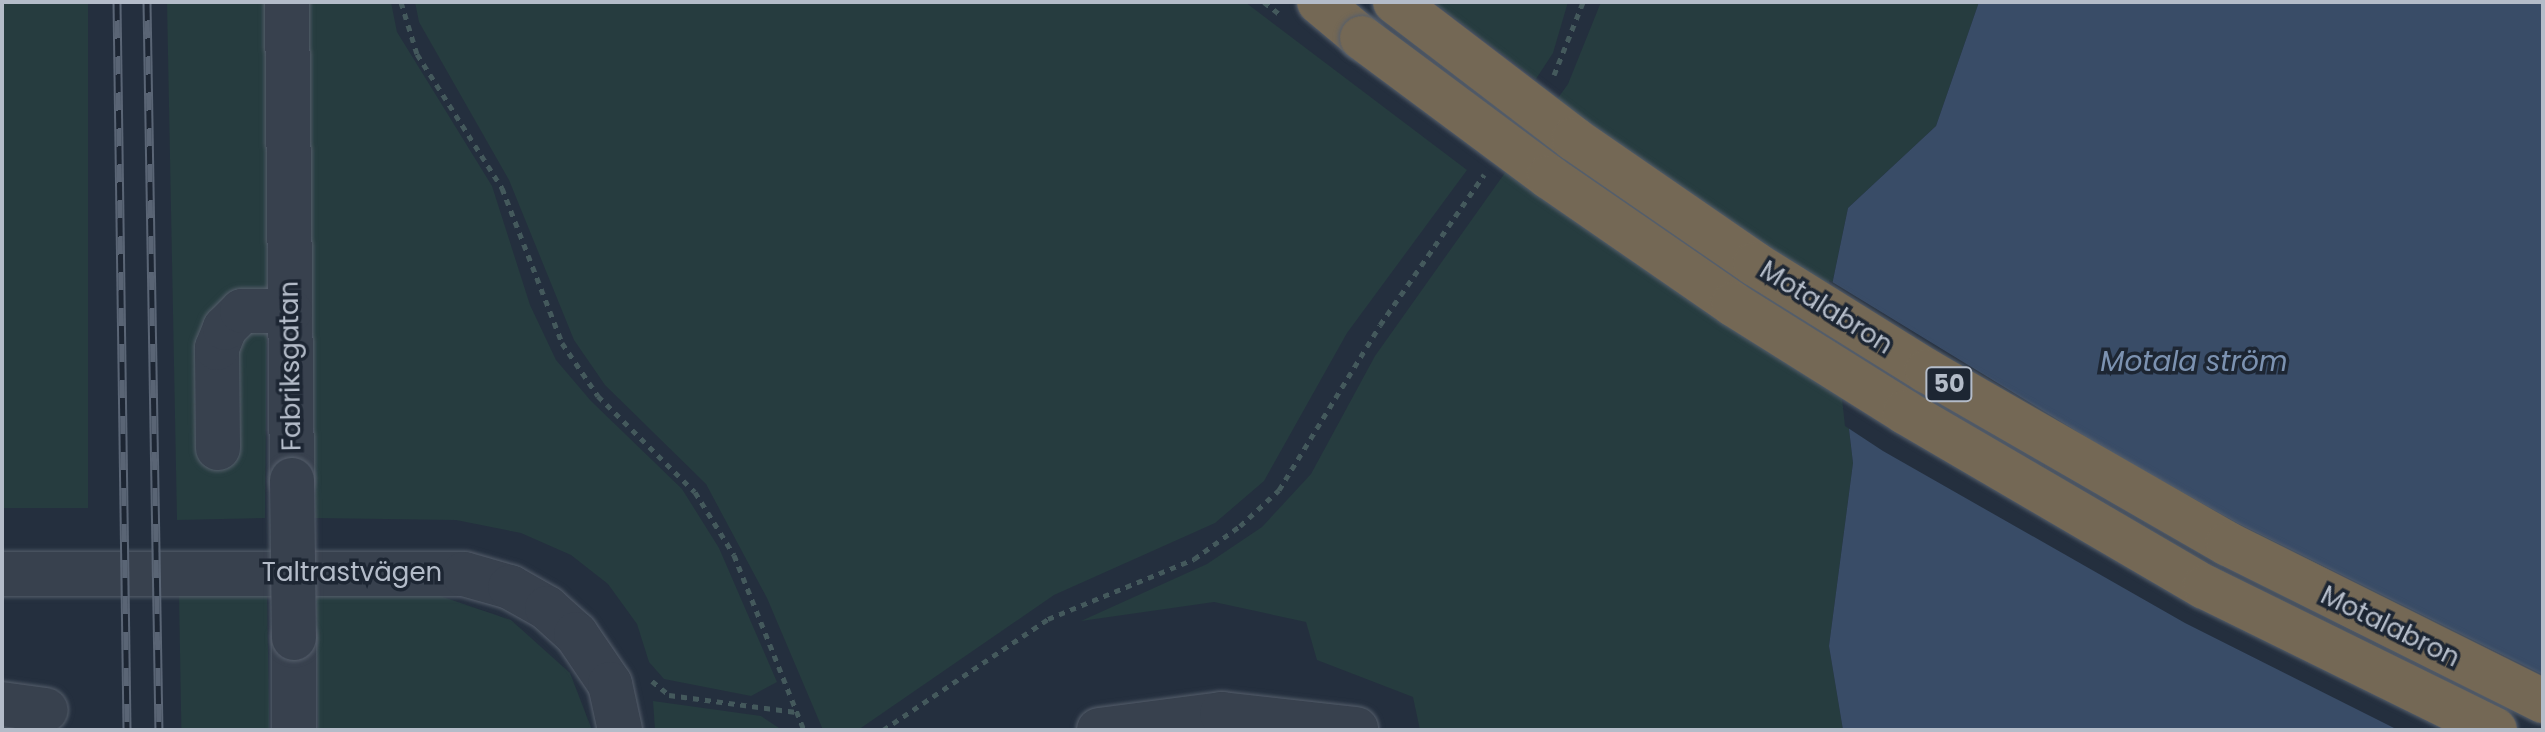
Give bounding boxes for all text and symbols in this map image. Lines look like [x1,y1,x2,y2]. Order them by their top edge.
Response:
street label: Motalabron [1754,255,1898,361]
street label: Fabriksgatan [274,281,308,451]
water label: Motala ström [2100,345,2288,379]
road number: 50 [1925,364,1973,404]
street label: Taltrastvägen [262,557,442,589]
street label: Motalabron [2315,580,2465,674]

